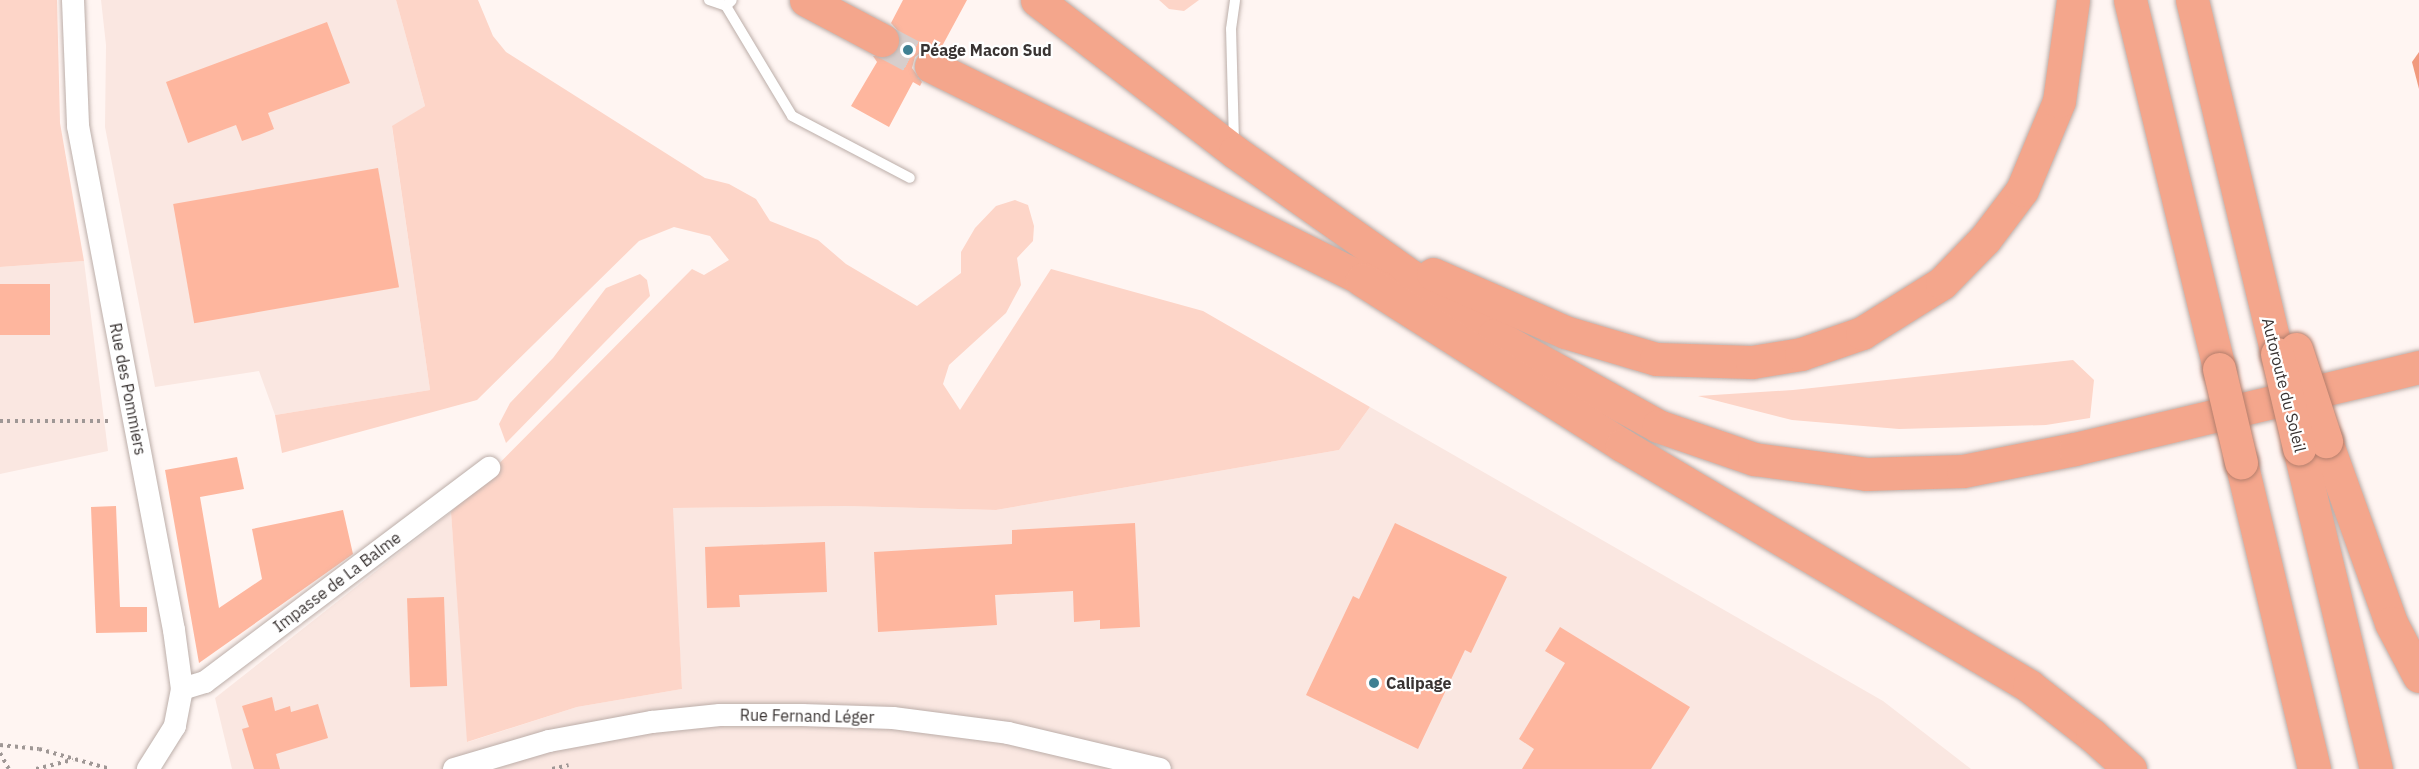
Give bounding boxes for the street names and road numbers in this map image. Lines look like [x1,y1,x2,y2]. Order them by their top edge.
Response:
street label: Autoroute du Soleil [2258,316,2310,454]
street label: Rue des Pommiers [106,321,150,457]
street label: Impasse de La Balme [270,528,404,636]
street label: Rue Fernand Léger [740,705,874,727]

